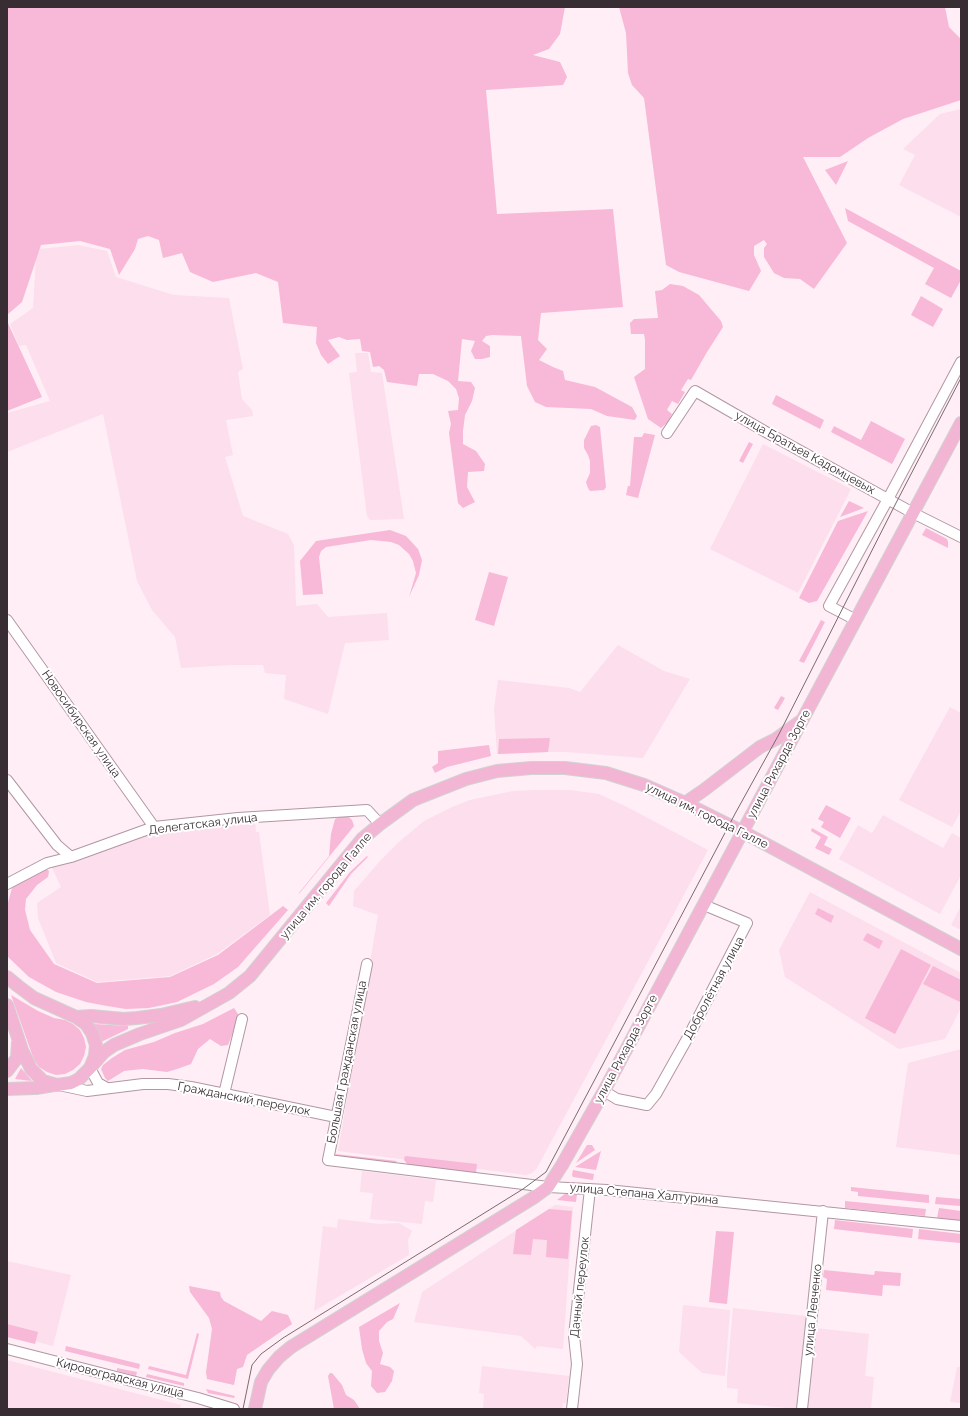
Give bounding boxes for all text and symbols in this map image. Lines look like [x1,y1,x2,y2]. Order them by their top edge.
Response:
street label: улица Братьев Кадомцевых [732,408,878,498]
street label: Новосибирская улица [39,668,123,780]
street label: улица Рихарда Зорге [744,707,814,821]
street label: улица им. города Галле [643,780,771,852]
street label: Делегатская улица [148,810,258,838]
street label: улица им. города Галле [277,830,375,942]
street label: Добролётная улица [681,934,747,1042]
street label: Большая Гражданская улица [324,979,370,1145]
street label: улица Рихарда Зорге [591,992,661,1106]
street label: Гражданский переулок [176,1079,312,1119]
street label: улица Степана Халтурина [569,1180,719,1208]
street label: Дачный переулок [568,1236,592,1338]
street label: улица Левченко [801,1263,825,1357]
street label: Кировоградская улица [55,1355,185,1401]

